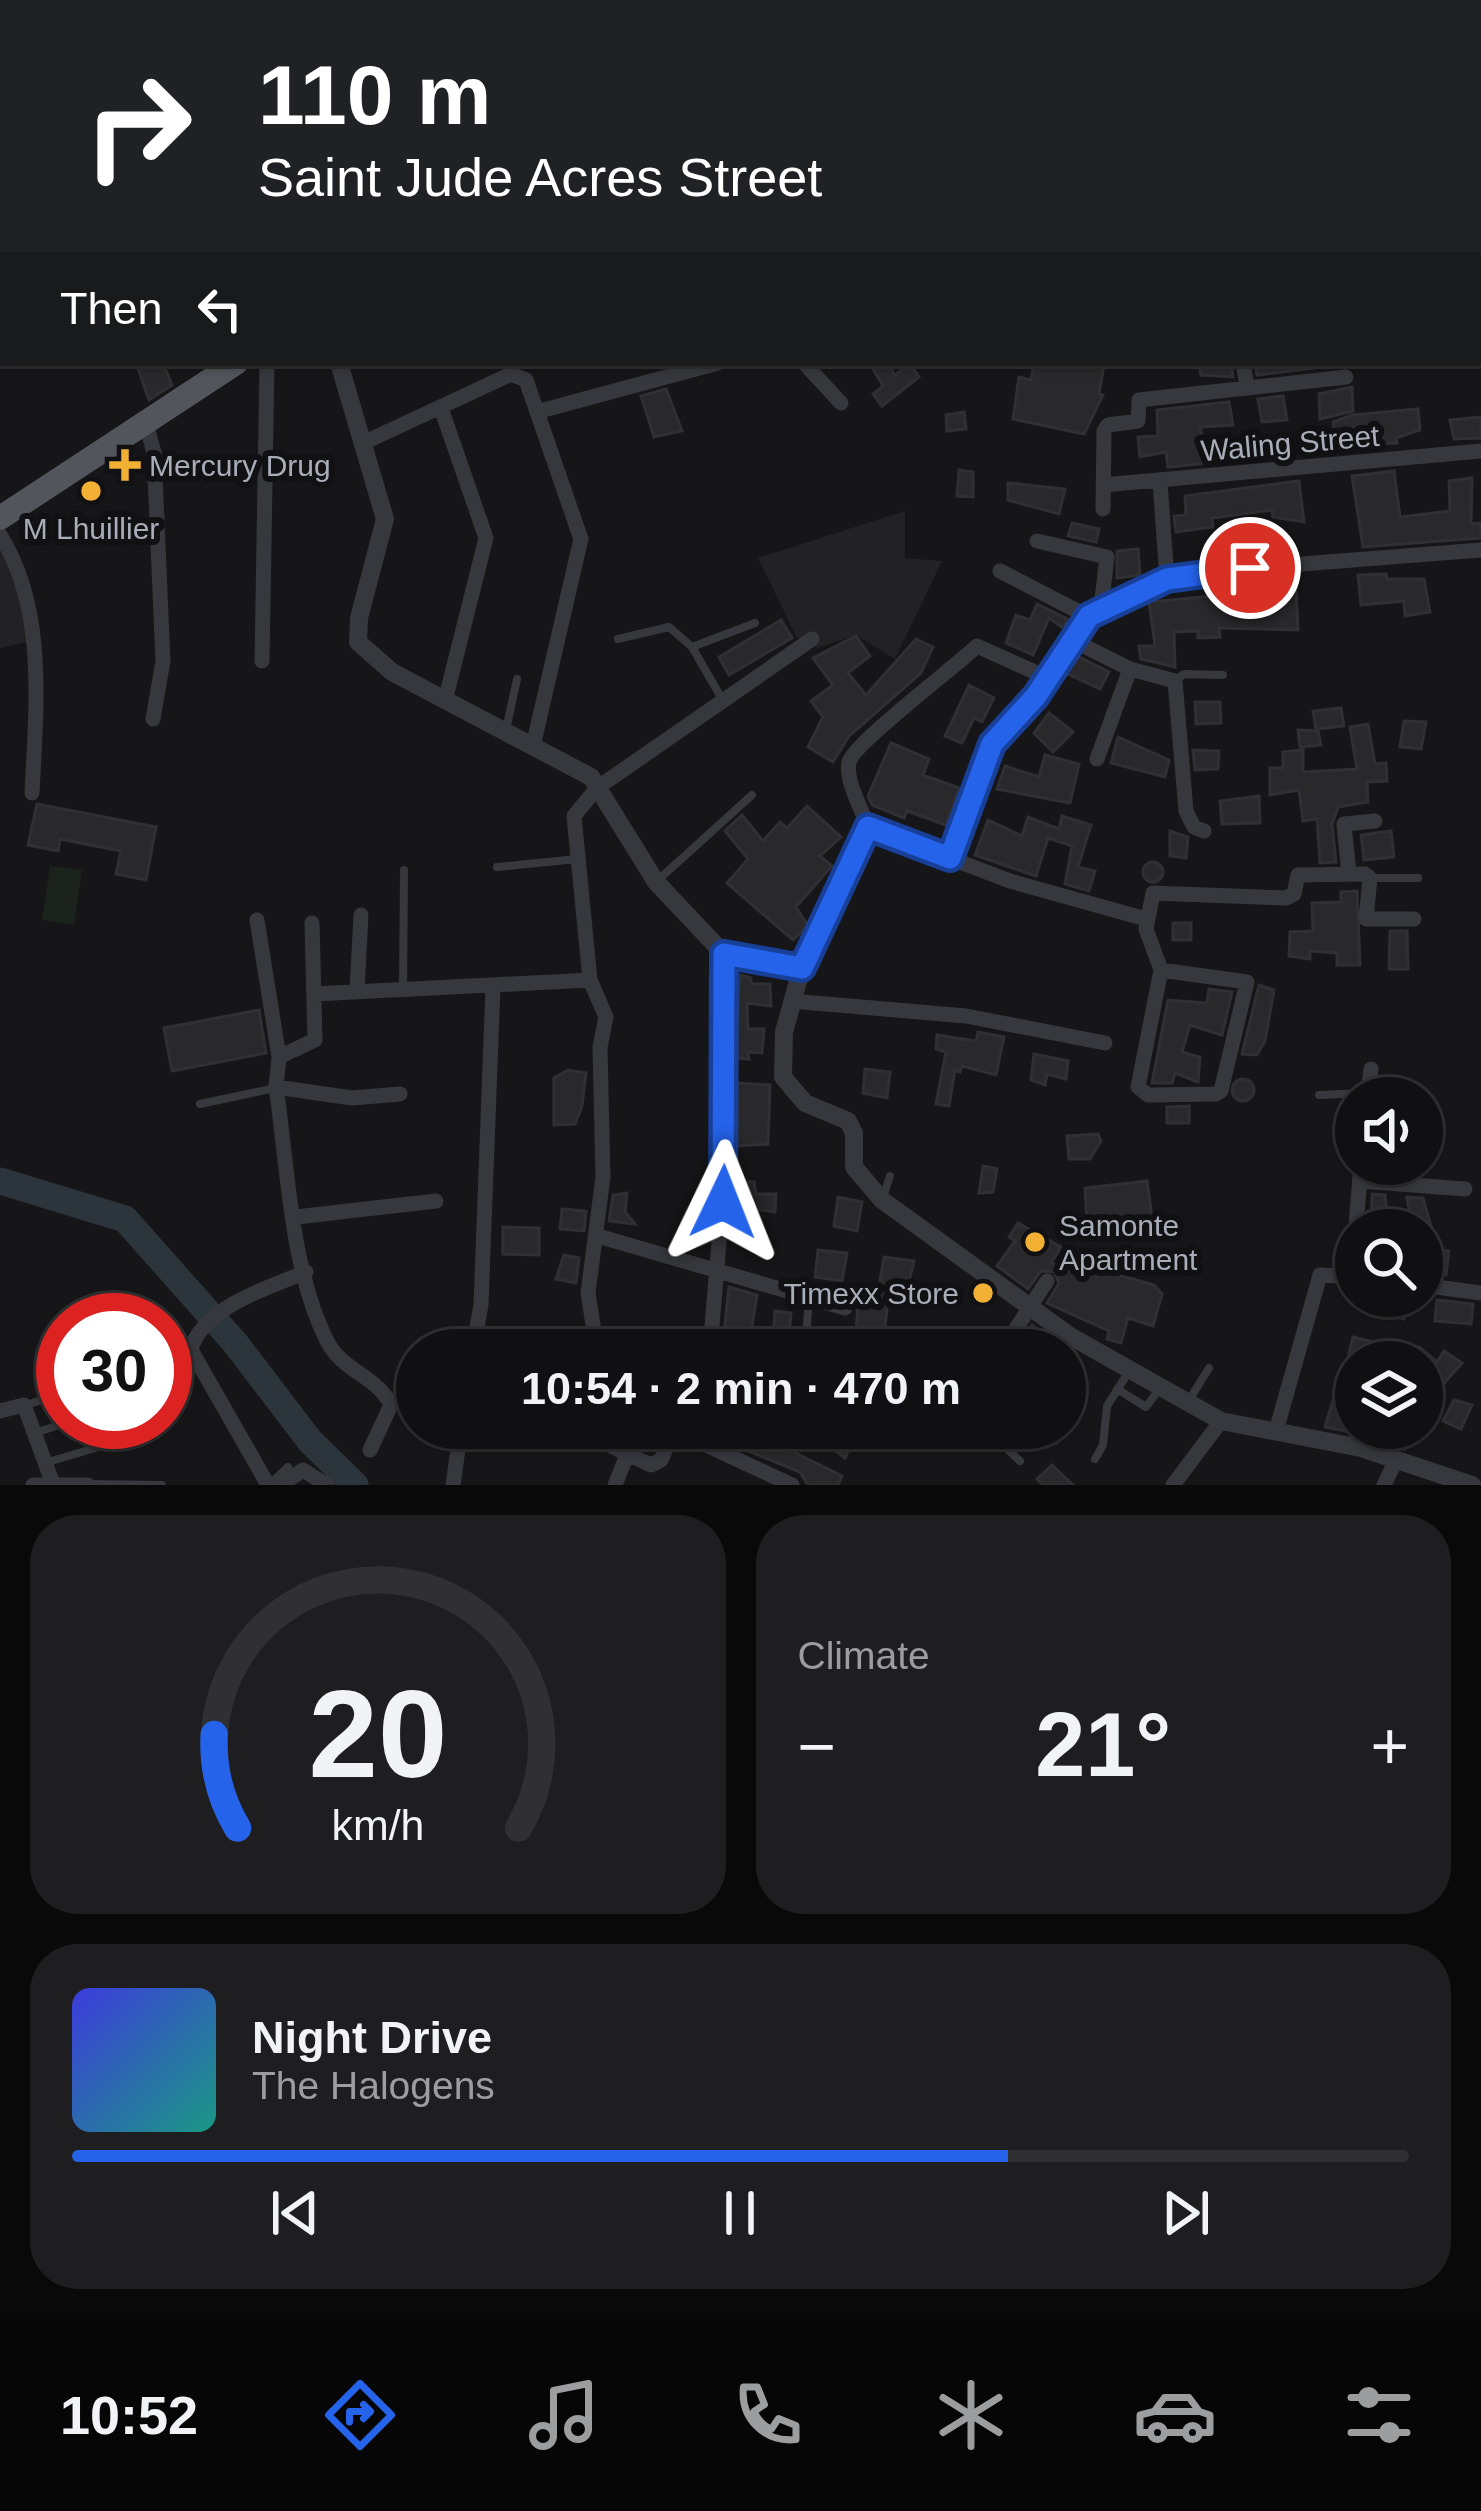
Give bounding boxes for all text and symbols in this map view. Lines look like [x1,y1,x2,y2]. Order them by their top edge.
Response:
icon: right [60,48,216,204]
text: 110 m [258,48,492,142]
text: Saint Jude Acres Street [258,147,822,207]
icon: left [187,276,253,342]
text: Then [60,283,163,334]
street label: Waling Street [1199,419,1381,467]
place label: Mercury Drug [149,449,331,482]
marker: Mercury Drug [112,452,138,478]
marker: M Lhuillier [78,478,104,504]
place label: M Lhuillier [23,512,159,545]
pin [1199,517,1301,619]
icon: arrive [1217,535,1283,601]
map controls [1335,1077,1443,1449]
button: sound [1335,1077,1443,1185]
position arrow [660,1139,786,1265]
place label: Samonte Apartment [1059,1209,1198,1276]
button: search [1335,1209,1443,1317]
marker: Samonte Apartment [1022,1229,1048,1255]
place label: Timexx Store [783,1277,959,1310]
marker: Timexx Store [970,1280,996,1306]
speed limit sign: 30 [36,1293,192,1449]
button: layers [1335,1341,1443,1449]
text: 10:54 · 2 min · 470 m [521,1363,961,1414]
text: Climate [798,1634,930,1677]
text: 20 [308,1664,447,1803]
text: 21° [1035,1695,1171,1795]
text: − [798,1709,836,1783]
text: + [1370,1709,1409,1783]
text: km/h [331,1800,424,1848]
text: Night Drive [252,2012,492,2063]
text: The Halogens [252,2064,495,2107]
icon: previous [262,2180,328,2246]
icon: pause [707,2180,773,2246]
icon: next [1153,2180,1219,2246]
icon: directions [318,2373,402,2457]
icon: music [522,2373,606,2457]
icon: phone [726,2373,810,2457]
icon: climate [929,2373,1013,2457]
icon: car [1133,2373,1217,2457]
icon: filters [1337,2373,1421,2457]
text: 10:52 [60,2385,198,2445]

